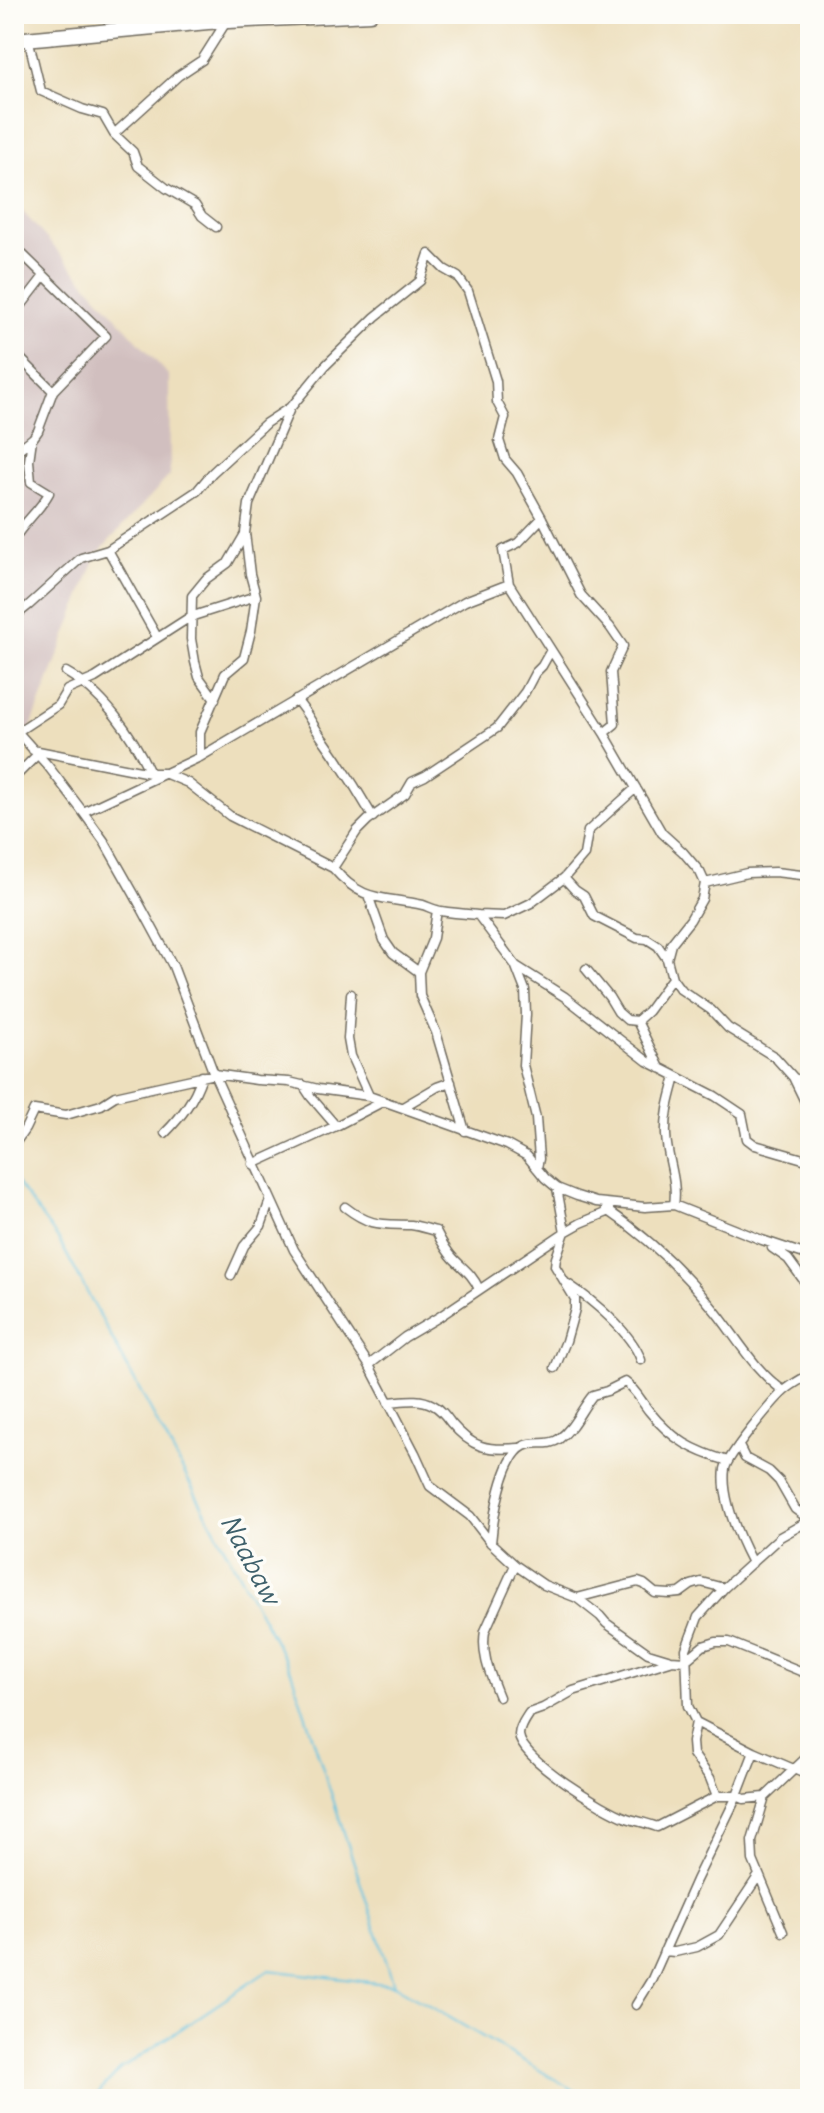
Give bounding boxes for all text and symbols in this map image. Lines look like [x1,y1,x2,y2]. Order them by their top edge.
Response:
water label: Naabaw [214,1508,290,1612]

